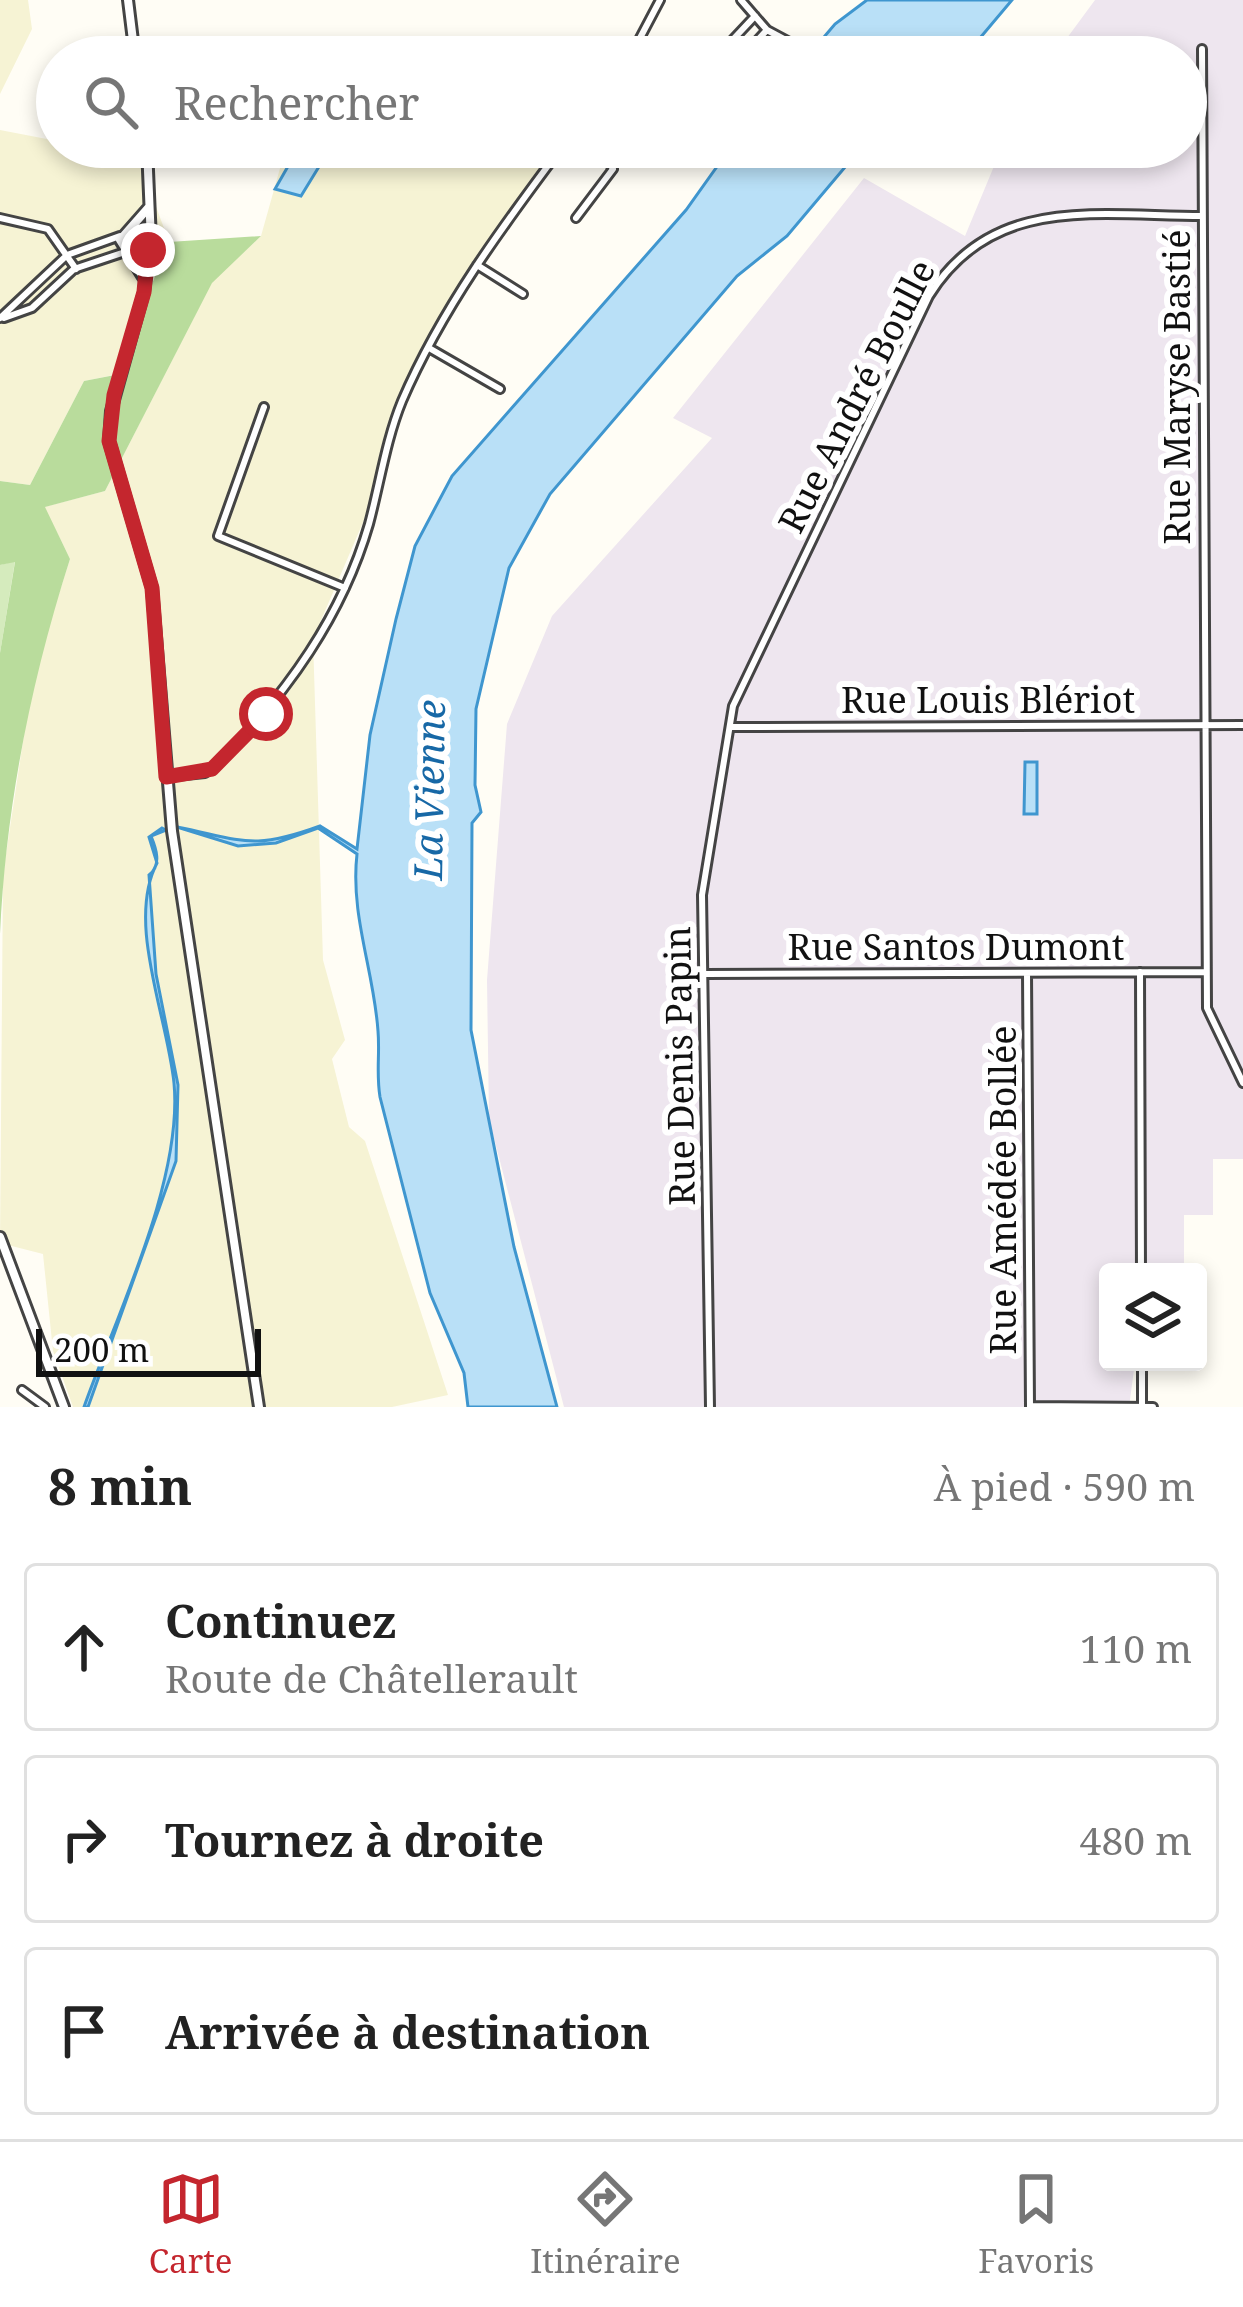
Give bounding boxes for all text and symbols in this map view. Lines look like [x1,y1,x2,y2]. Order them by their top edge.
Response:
search box [36,36,1207,168]
icon: search [78,69,144,135]
text: Rechercher [174,72,420,133]
route end [121,223,175,277]
street label: Rue Maryse Bastié [1152,230,1201,544]
street label: Rue André Boulle [766,251,946,541]
street label: Rue Louis Blériot [841,675,1135,724]
route start [239,687,293,741]
water label: La Vienne [400,699,456,882]
street label: Rue Santos Dumont [788,922,1124,971]
street label: Rue Denis Papin [652,926,706,1206]
street label: Rue Amédée Bollée [978,1026,1027,1354]
map controls [1099,1263,1207,1371]
button: layers [1099,1263,1207,1371]
scale bar [36,1323,261,1376]
text: 200 m [54,1327,149,1372]
text: 8 min [48,1450,192,1520]
text: À pied · 590 m [934,1459,1195,1512]
text: Continuez [165,1590,396,1651]
icon: ahead [51,1614,117,1680]
text: 110 m [1080,1621,1192,1674]
text: Route de Châtellerault [165,1651,578,1704]
icon: right [51,1806,117,1872]
text: Tournez à droite [165,1809,544,1870]
text: 480 m [1080,1813,1192,1866]
icon: arrive [51,1998,117,2064]
text: Arrivée à destination [165,2001,650,2062]
tab: Carte [149,2166,232,2283]
tab: Itinéraire [530,2166,681,2283]
tab: Favoris [978,2166,1094,2283]

